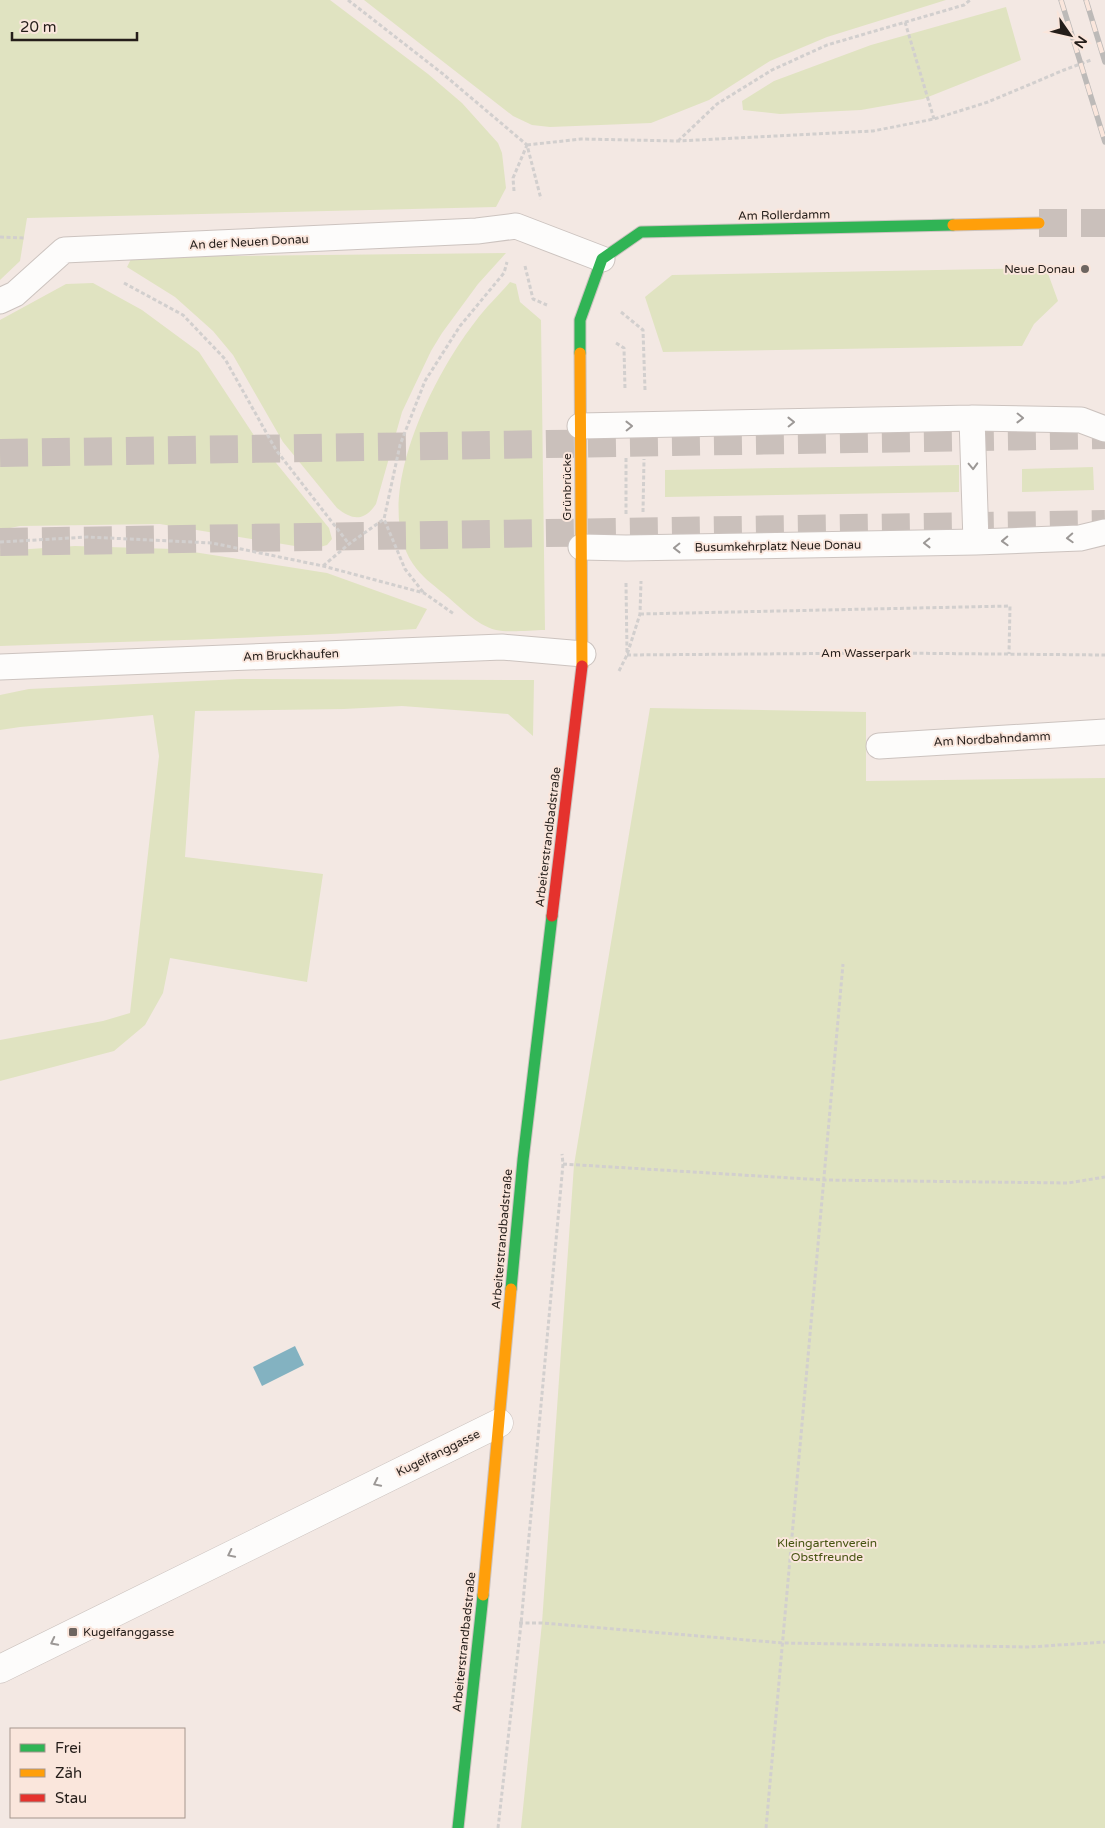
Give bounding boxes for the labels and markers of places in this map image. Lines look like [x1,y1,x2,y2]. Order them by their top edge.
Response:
place label: Neue Donau [1004,262,1075,276]
marker: Neue Donau [1079,263,1091,275]
place label: Kugelfanggasse [83,1625,175,1639]
marker: Kugelfanggasse [67,1626,79,1638]

